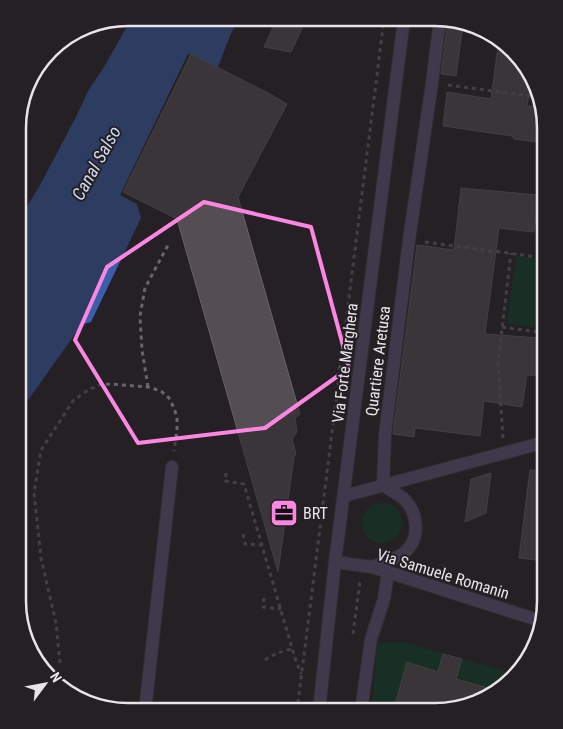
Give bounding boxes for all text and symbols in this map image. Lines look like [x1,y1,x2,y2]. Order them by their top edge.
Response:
water label: Canal Salso [67,122,125,204]
street label: Via Forte Marghera [328,302,362,424]
street label: Quartiere Aretusa [362,305,394,417]
office icon: BRT [269,498,299,528]
place label: BRT [303,504,328,523]
street label: Via Samuele Romanin [374,545,512,603]
north arrow [20,659,70,709]
text: N [47,669,65,685]

